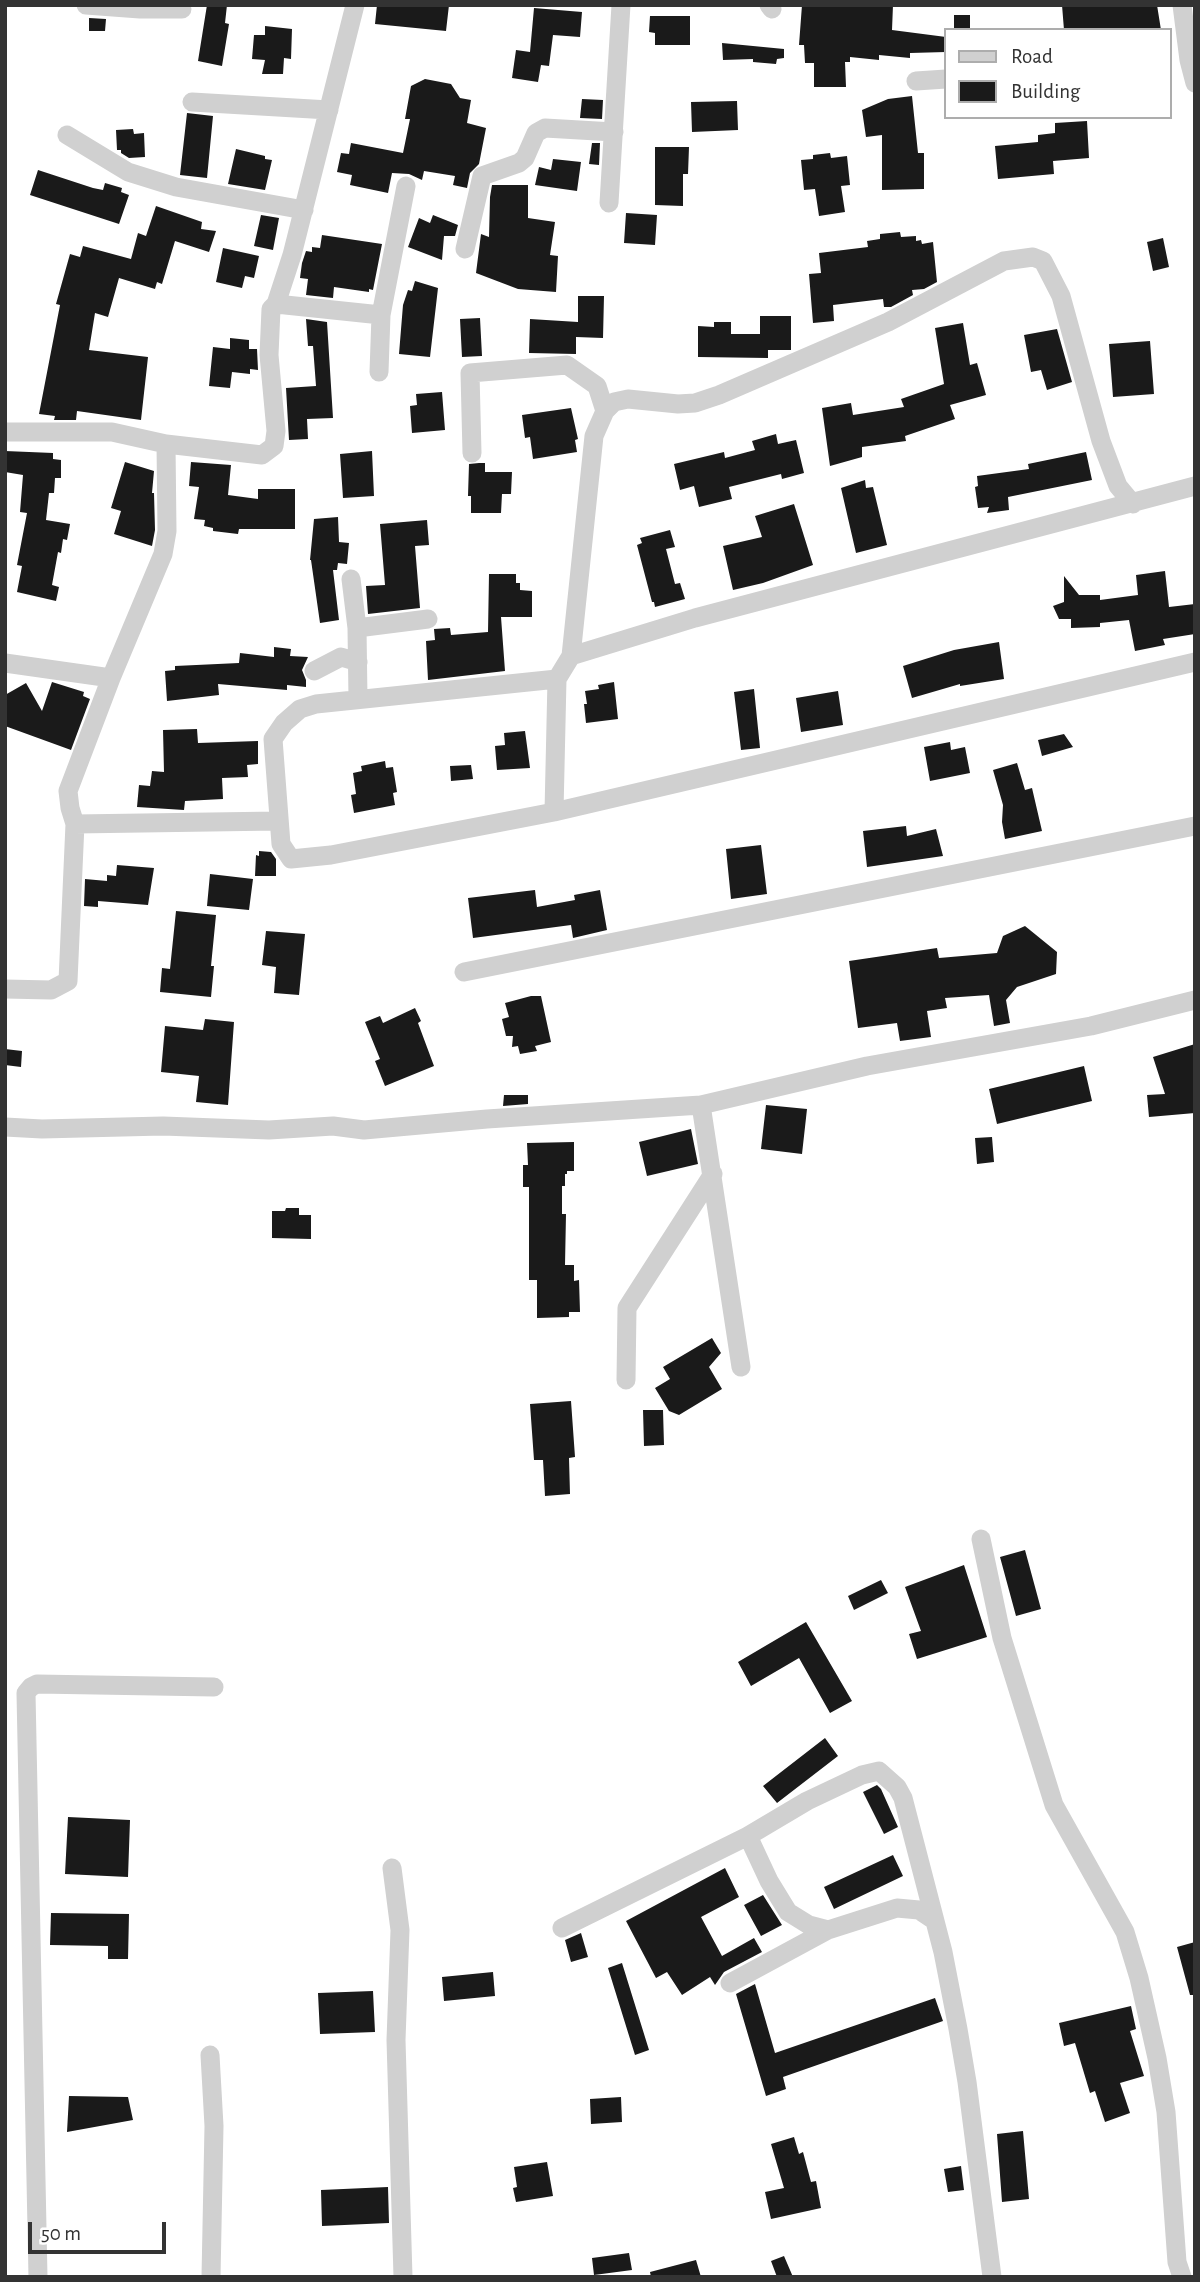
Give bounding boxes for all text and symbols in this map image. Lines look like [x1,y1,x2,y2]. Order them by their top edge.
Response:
legend [944,28,1172,119]
text: Road [1011,46,1053,67]
text: Building [1011,81,1080,102]
scale bar [32,2208,170,2252]
text: 50 m [41,2223,81,2244]

